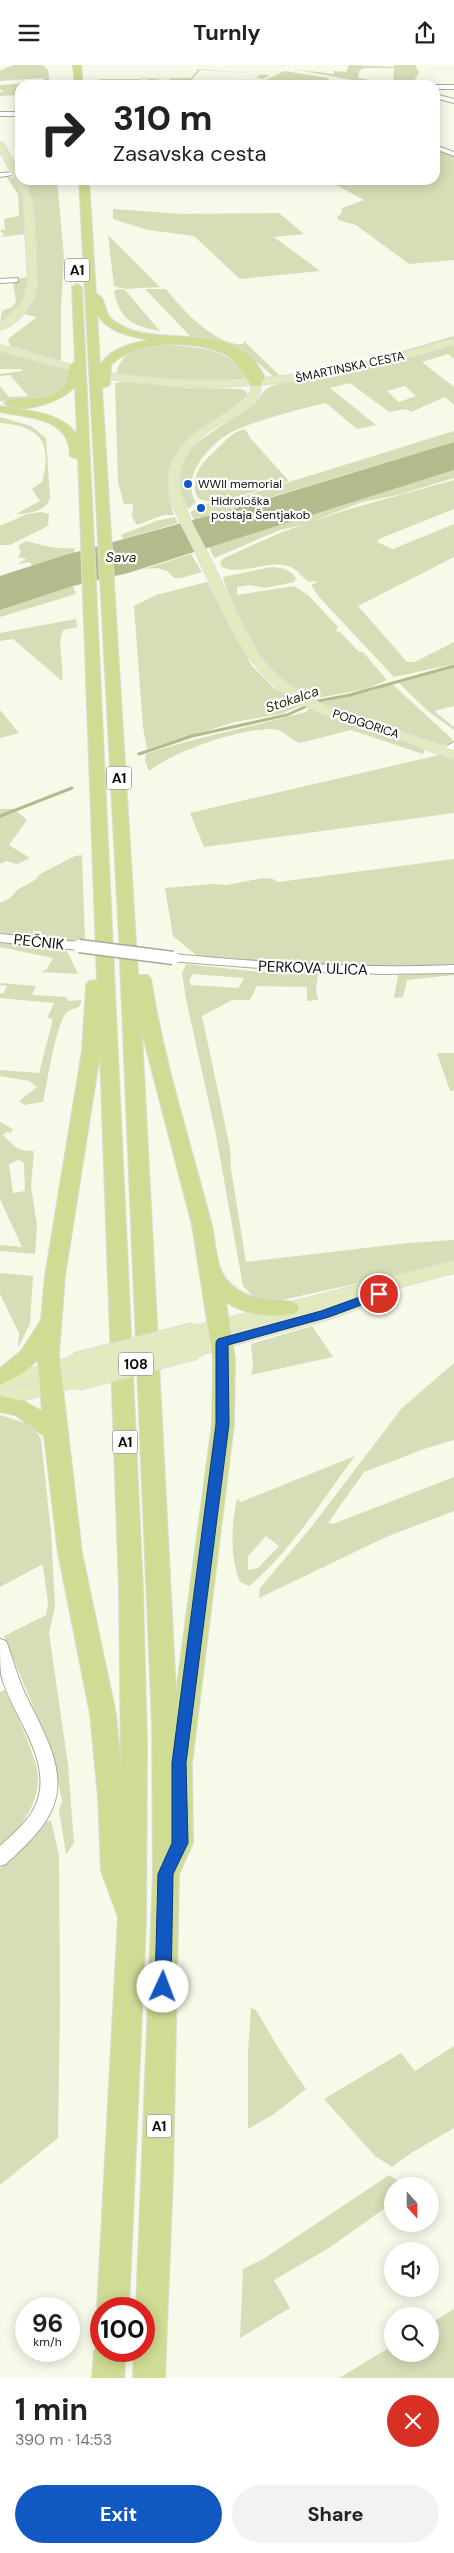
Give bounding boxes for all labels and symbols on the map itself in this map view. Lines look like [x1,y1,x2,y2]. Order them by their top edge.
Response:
road number: A1 [64,259,90,281]
street label: ŠMARTINSKA CESTA [294,348,406,386]
place label: WWII memorial [198,476,282,492]
marker: WWII memorial [182,478,194,490]
place label: Hidrološka postaja Šentjakob [211,493,310,523]
marker: Hidrološka postaja Šentjakob [195,502,207,514]
water label: Sava [106,548,137,566]
water label: Stokalca [263,681,321,716]
street label: PODGORICA [331,706,401,742]
road number: A1 [106,766,132,789]
street label: PEČNIK [13,929,65,955]
street label: PERKOVA ULICA [258,956,368,980]
pin [358,1273,400,1315]
road number: 108 [118,1353,154,1375]
road number: A1 [112,1430,138,1453]
position arrow [136,1960,188,2012]
road number: A1 [146,2115,172,2137]
north arrow [384,2177,439,2233]
speed limit sign: 100 [90,2297,155,2362]

